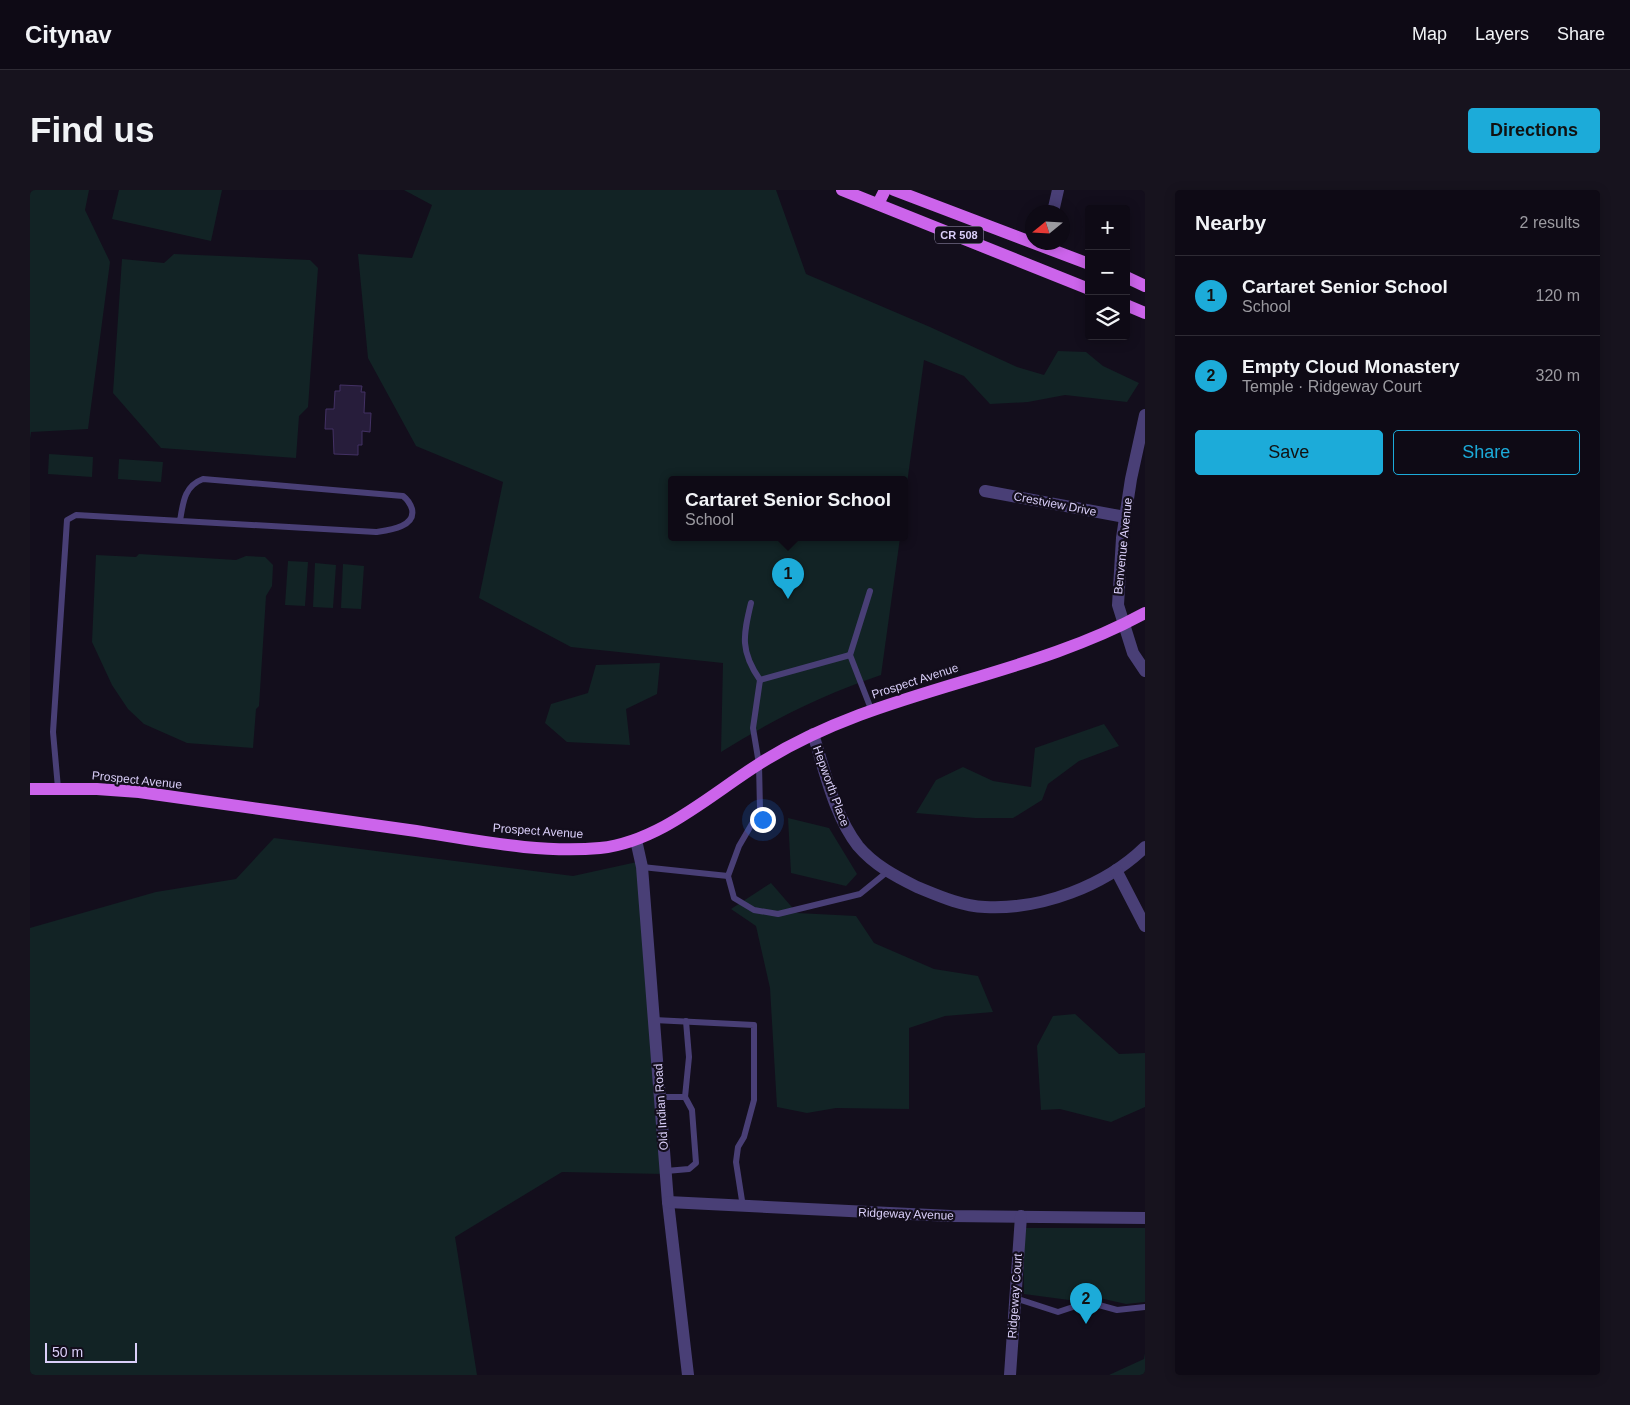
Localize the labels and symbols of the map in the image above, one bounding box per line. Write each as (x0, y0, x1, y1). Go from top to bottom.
north arrow (1025, 205, 1070, 250)
road number: CR 508 (935, 226, 983, 244)
street label: Crestview Drive (1012, 489, 1098, 519)
street label: Benvenue Avenue (1111, 497, 1135, 595)
pin: 1 (772, 558, 804, 599)
street label: Prospect Avenue (870, 660, 961, 702)
street label: Hepworth Place (810, 744, 852, 828)
street label: Prospect Avenue (91, 768, 183, 792)
your location (750, 807, 776, 833)
street label: Prospect Avenue (492, 821, 584, 841)
street label: Old Indian Road (651, 1063, 671, 1151)
street label: Ridgeway Avenue (858, 1205, 954, 1223)
street label: Ridgeway Court (1005, 1252, 1025, 1339)
pin: 2 (1070, 1283, 1102, 1324)
scale bar (45, 1340, 138, 1363)

